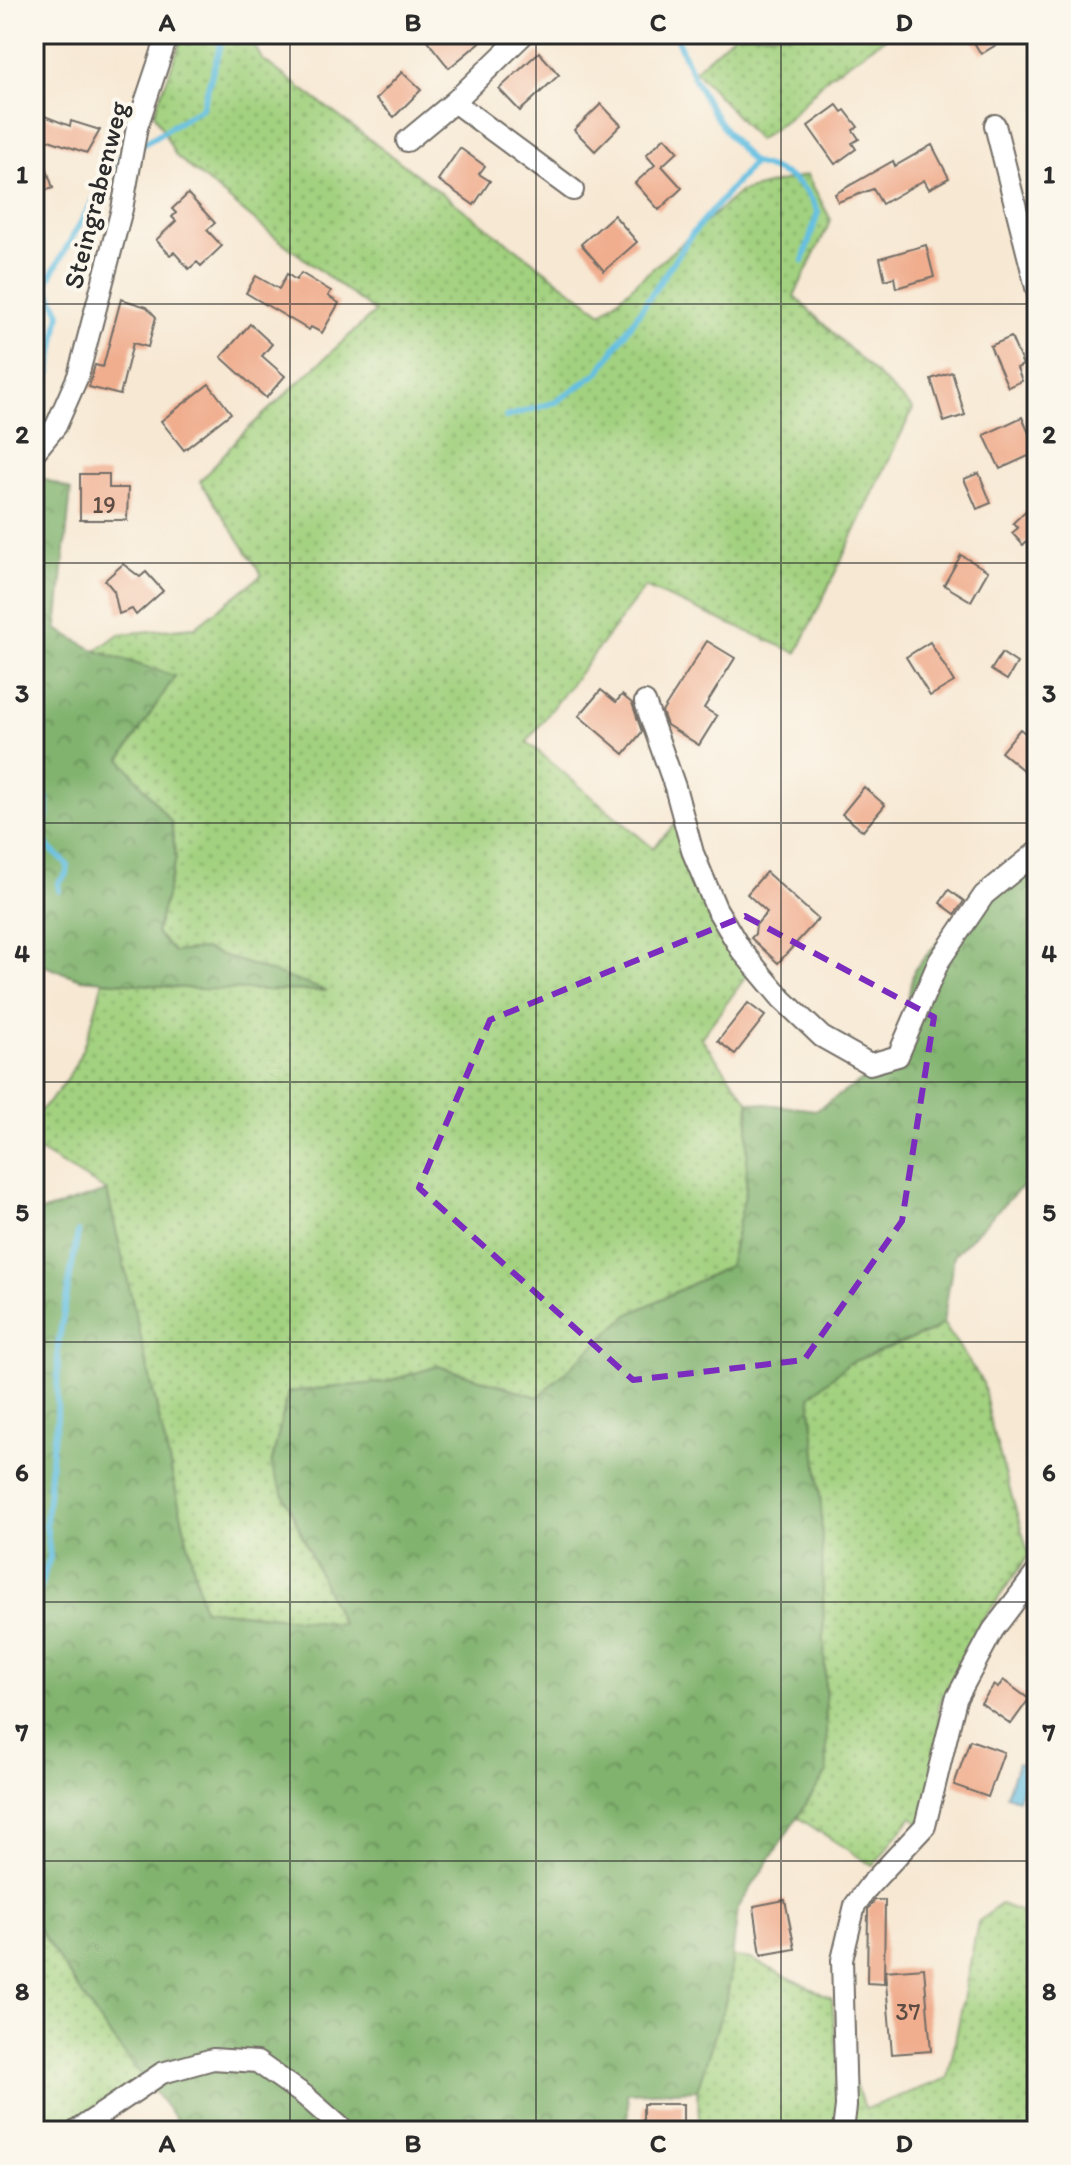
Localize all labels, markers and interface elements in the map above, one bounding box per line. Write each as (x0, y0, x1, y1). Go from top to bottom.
text: A (158, 6, 176, 38)
text: B (405, 6, 422, 38)
text: C (650, 6, 667, 38)
text: D (895, 6, 913, 38)
street label: Steingrabenweg (55, 97, 135, 292)
text: 1 (16, 158, 28, 190)
text: 1 (1043, 158, 1055, 190)
text: 2 (15, 418, 29, 450)
text: 2 (1042, 418, 1056, 450)
house number: 19 (92, 490, 116, 519)
text: 3 (15, 677, 29, 709)
text: 3 (1042, 677, 1056, 709)
text: 4 (14, 937, 30, 969)
text: 4 (1041, 937, 1057, 969)
text: 5 (15, 1196, 29, 1228)
text: 5 (1042, 1196, 1056, 1228)
text: 6 (15, 1456, 29, 1488)
text: 6 (1042, 1456, 1056, 1488)
text: 7 (15, 1716, 29, 1748)
text: 7 (1042, 1716, 1056, 1748)
text: 8 (15, 1975, 29, 2007)
text: 8 (1042, 1975, 1056, 2007)
house number: 37 (896, 1997, 921, 2026)
text: A (158, 2127, 176, 2159)
text: B (405, 2127, 422, 2159)
text: C (650, 2127, 667, 2159)
text: D (895, 2127, 913, 2159)

